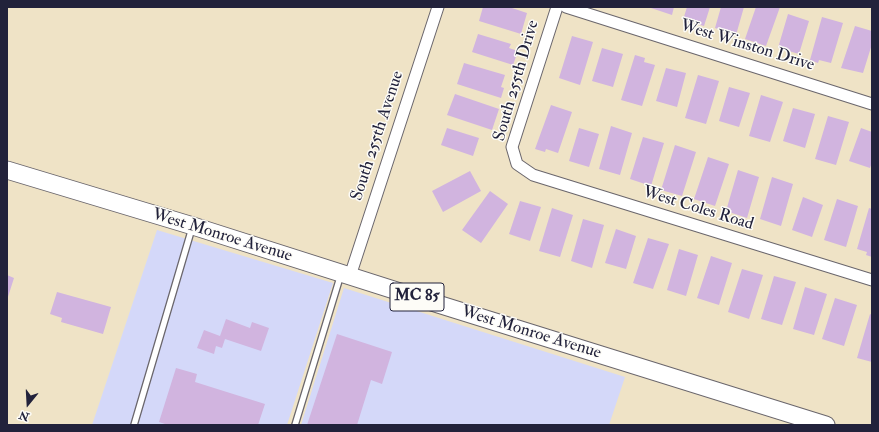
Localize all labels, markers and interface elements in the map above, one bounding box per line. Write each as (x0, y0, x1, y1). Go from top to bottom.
street label: West Winston Drive (678, 16, 816, 76)
street label: South 255th Drive (490, 18, 544, 144)
street label: South 255th Avenue (347, 69, 409, 203)
street label: West Coles Road (640, 182, 756, 236)
street label: West Monroe Avenue (150, 205, 294, 267)
road number: MC 85 (390, 283, 444, 311)
street label: West Monroe Avenue (459, 302, 603, 364)
north arrow (8, 384, 48, 424)
text: N (17, 408, 31, 424)

